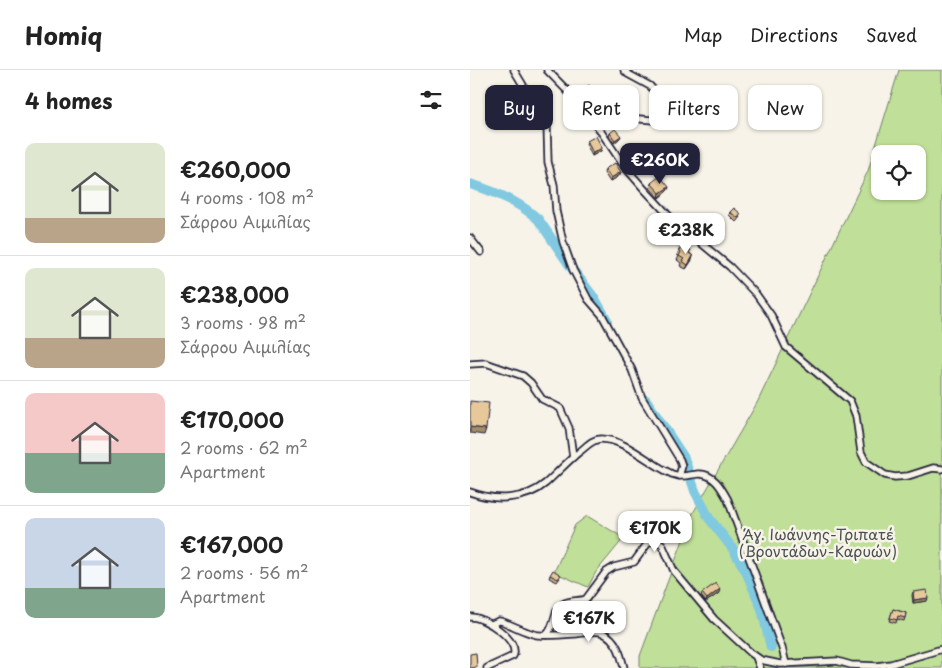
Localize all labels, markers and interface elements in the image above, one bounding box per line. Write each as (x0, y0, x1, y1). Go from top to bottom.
text: Homiq (25, 17, 102, 53)
text: Map (684, 21, 722, 48)
text: Directions (750, 21, 838, 48)
text: Saved (866, 21, 917, 48)
text: 4 homes (25, 84, 112, 116)
chip: Buy (485, 85, 553, 130)
chip: Rent (563, 85, 639, 130)
chip: Filters (649, 85, 738, 130)
chip: New (748, 85, 822, 130)
icon: filters (417, 86, 445, 114)
pin: €260K (625, 142, 695, 185)
map controls (871, 145, 926, 200)
button: locate (871, 145, 926, 200)
text: €260K (631, 147, 689, 171)
text: €260,000 (180, 153, 291, 185)
icon: home (65, 163, 125, 223)
text: 4 rooms · 108 m² (180, 185, 314, 209)
text: Σάρρου Αιμιλίας (180, 209, 311, 233)
pin: €238K (651, 212, 721, 255)
text: €238K (658, 217, 714, 241)
text: €238,000 (180, 278, 289, 310)
icon: home (65, 288, 125, 348)
text: 3 rooms · 98 m² (180, 310, 306, 334)
text: Σάρρου Αιμιλίας (180, 334, 311, 358)
text: €170,000 (180, 403, 284, 435)
icon: home (65, 413, 125, 473)
text: 2 rooms · 62 m² (180, 435, 308, 459)
text: Apartment (180, 459, 265, 483)
pin: €170K (620, 510, 690, 553)
text: €170K (629, 515, 681, 539)
park label: Άγ. Ιωάννης-Τριπατέ (Βροντάδων-Καρυών) (739, 522, 897, 562)
text: €167,000 (180, 528, 283, 560)
icon: home (65, 538, 125, 598)
text: 2 rooms · 56 m² (180, 560, 309, 584)
text: Apartment (180, 584, 265, 608)
pin: €167K (554, 600, 624, 643)
text: €167K (563, 605, 615, 629)

